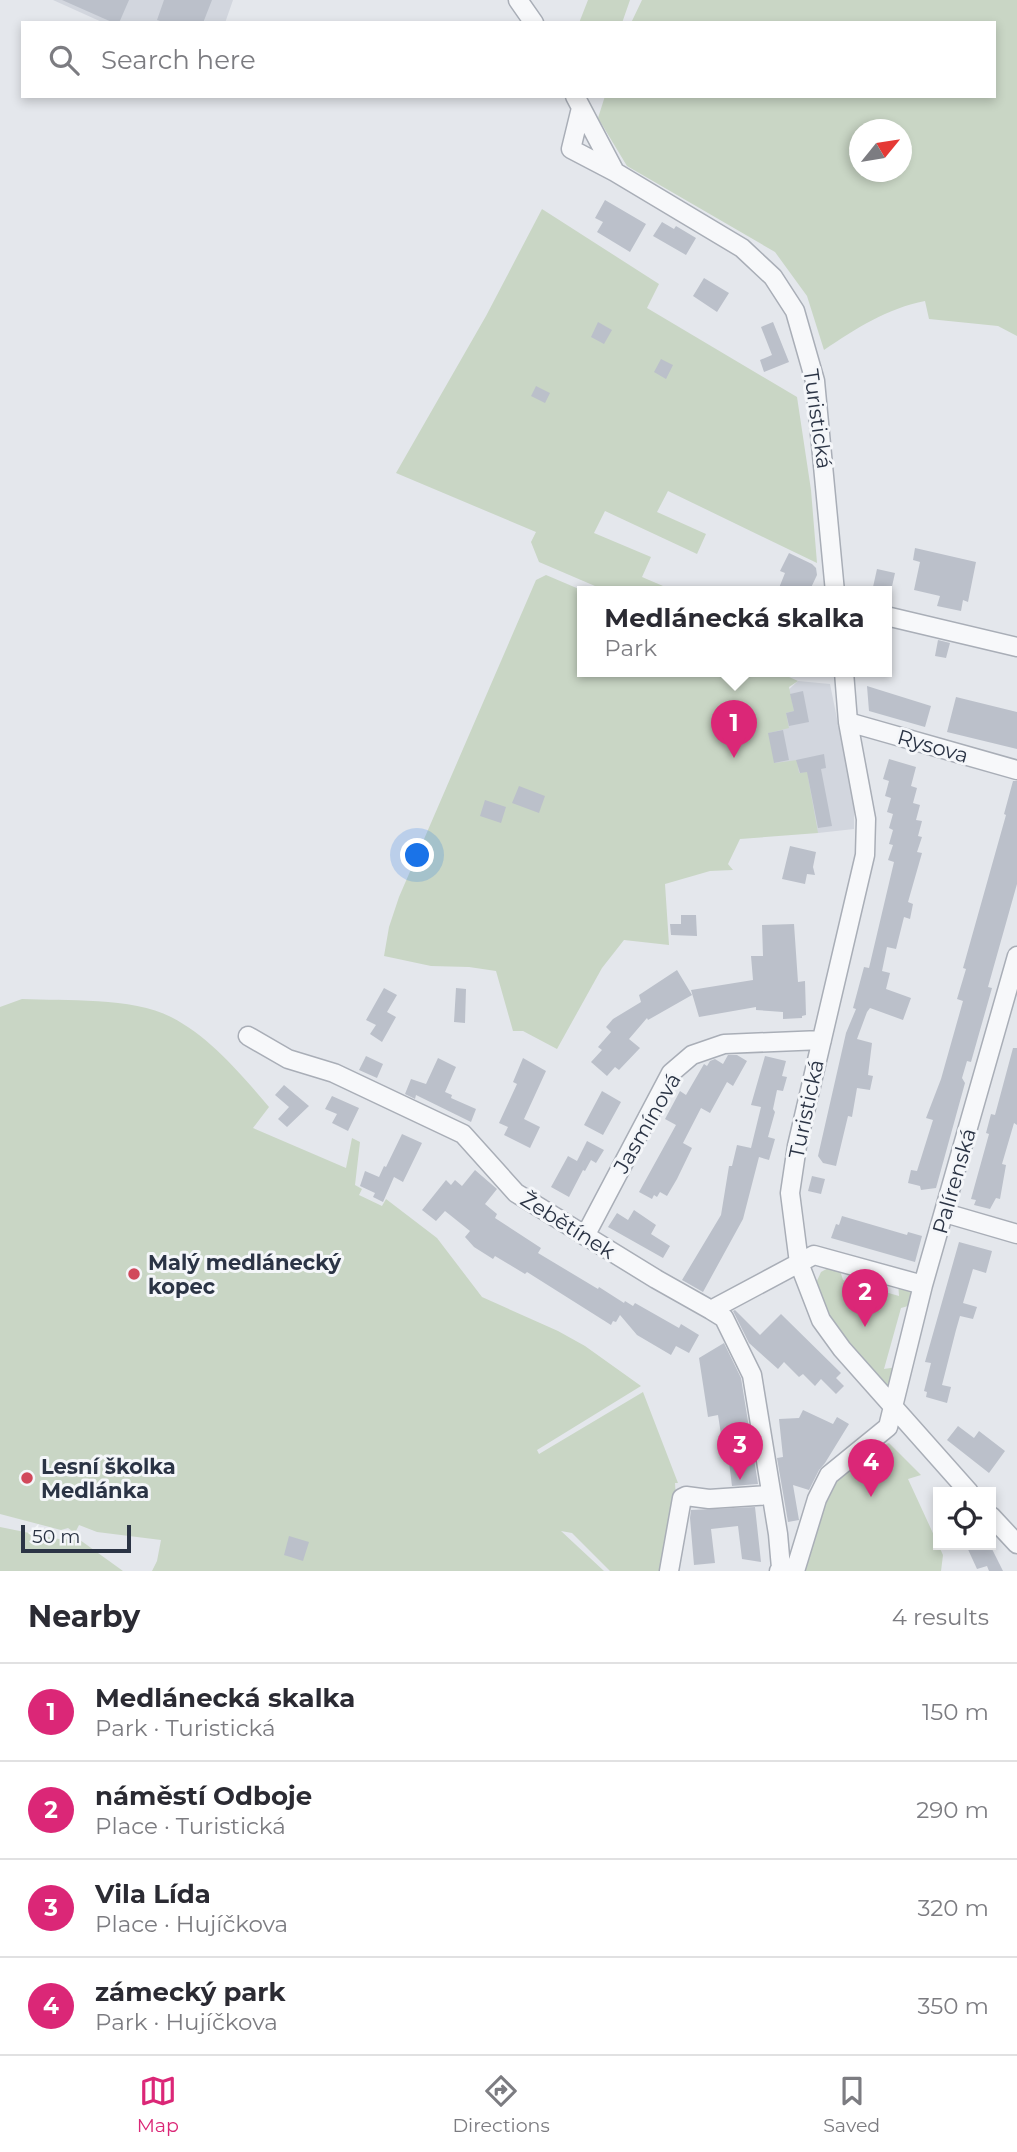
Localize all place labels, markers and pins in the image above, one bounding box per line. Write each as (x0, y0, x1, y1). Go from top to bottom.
pin: 1 (711, 700, 757, 758)
place label: Malý medlánecký kopec (148, 1250, 341, 1299)
marker: Malý medlánecký kopec (126, 1266, 142, 1282)
pin: 2 (842, 1269, 888, 1327)
pin: 3 (717, 1422, 763, 1480)
pin: 4 (848, 1439, 894, 1497)
place label: Lesní školka Medlánka (41, 1454, 176, 1503)
marker: Lesní školka Medlánka (19, 1470, 35, 1486)

